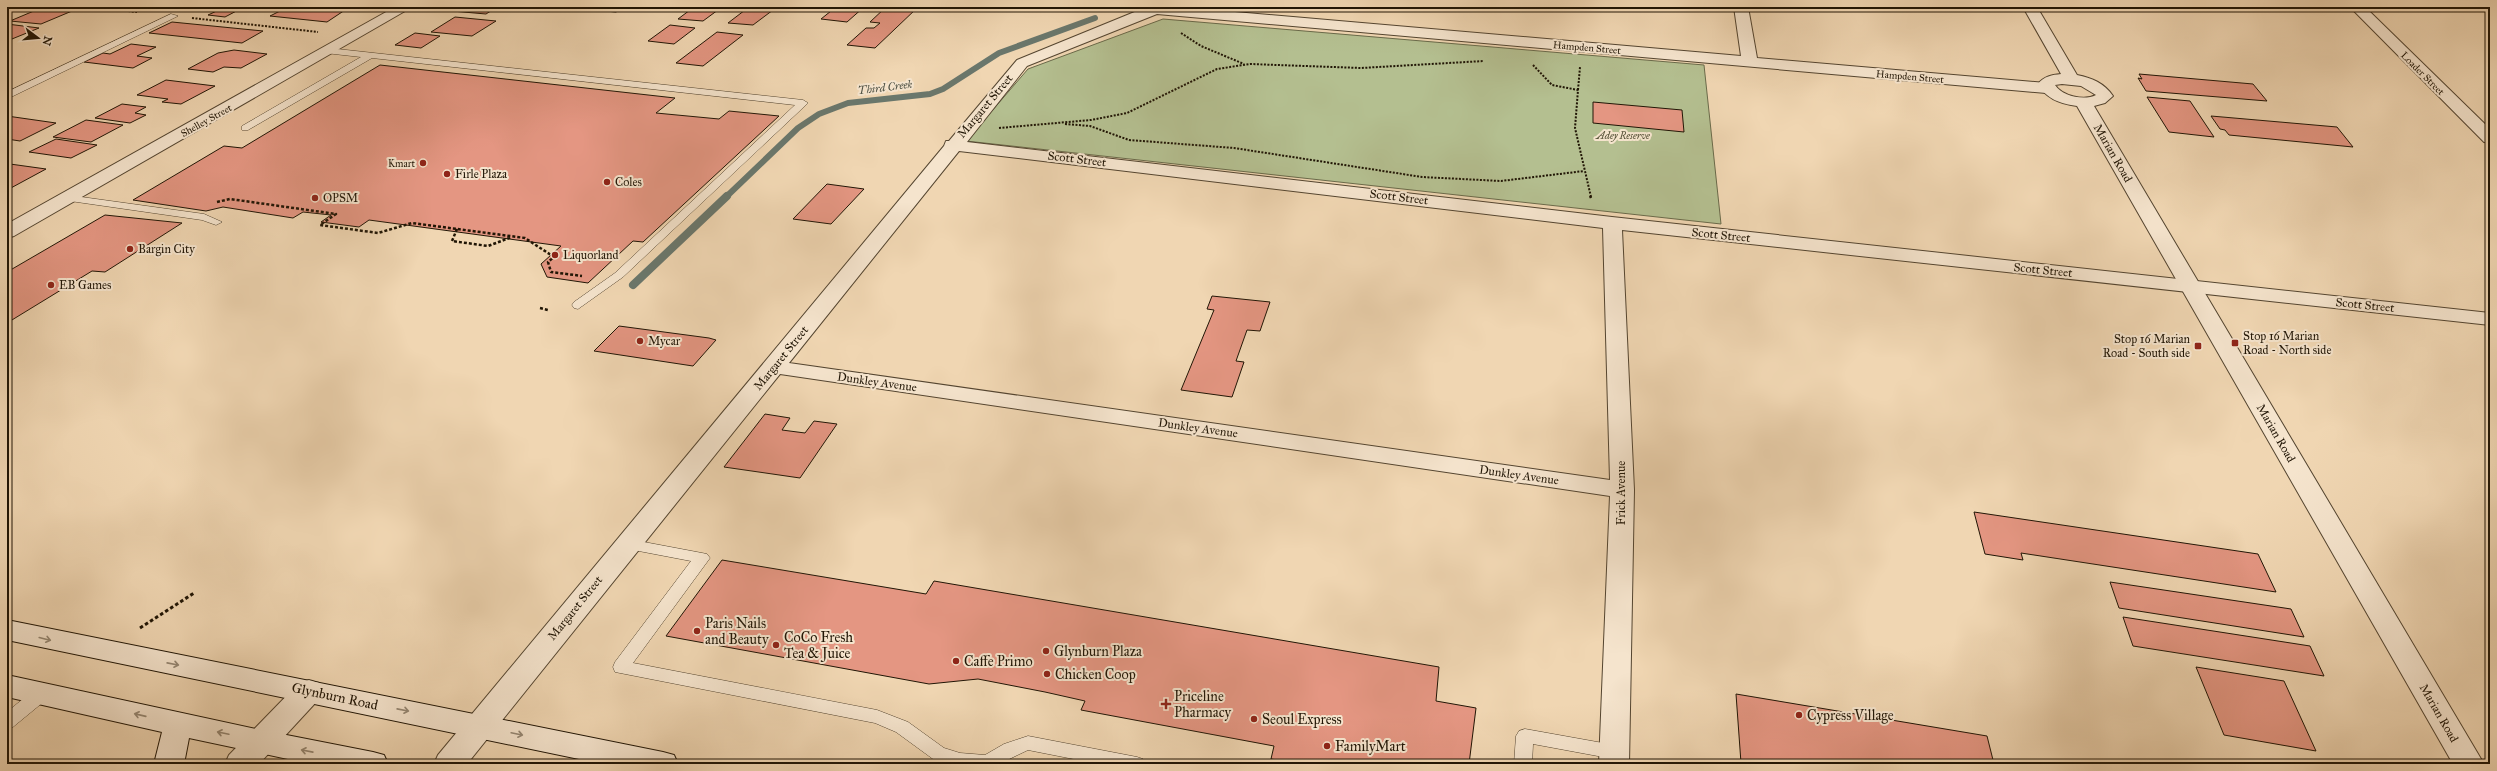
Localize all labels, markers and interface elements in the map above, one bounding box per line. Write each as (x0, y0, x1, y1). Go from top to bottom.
north arrow (18, 18, 58, 58)
text: N (39, 34, 55, 48)
street label: Hampden Street (1553, 39, 1622, 57)
street label: Loader Street (2398, 49, 2447, 98)
street label: Hampden Street (1876, 68, 1945, 86)
street label: Margaret Street (954, 71, 1017, 141)
water label: Third Creek (857, 78, 913, 97)
street label: Shelley Street (179, 102, 235, 140)
street label: Marian Road (2091, 121, 2135, 185)
park label: Adey Reserve (1595, 130, 1650, 142)
street label: Scott Street (1047, 148, 1108, 170)
place label: Kmart (388, 158, 415, 170)
marker: Kmart (418, 158, 428, 168)
place label: Firle Plaza (455, 167, 508, 181)
marker: Firle Plaza (442, 169, 452, 179)
place label: Coles (615, 175, 642, 189)
marker: Coles (602, 177, 612, 187)
street label: Scott Street (1369, 186, 1430, 208)
place label: OPSM (323, 191, 358, 205)
marker: OPSM (310, 193, 320, 203)
street label: Scott Street (1691, 225, 1752, 245)
place label: Bargin City (138, 242, 195, 257)
marker: Bargin City (125, 244, 135, 254)
place label: Liquorland (563, 248, 619, 263)
marker: Liquorland (550, 250, 560, 260)
street label: Scott Street (2013, 260, 2074, 280)
place label: EB Games (59, 278, 111, 292)
marker: EB Games (46, 280, 56, 290)
street label: Scott Street (2335, 295, 2396, 315)
street label: Margaret Street (751, 322, 812, 394)
place label: Stop 16 Marian Road - North side (2243, 329, 2331, 357)
place label: Stop 16 Marian Road - South side (2103, 332, 2191, 360)
place label: Mycar (648, 334, 681, 348)
marker: Mycar (635, 336, 645, 346)
marker: Stop 16 Marian Road - North side (2230, 338, 2240, 348)
marker: Stop 16 Marian Road - South side (2193, 341, 2203, 351)
street label: Dunkley Avenue (836, 369, 918, 395)
street label: Marian Road (2254, 401, 2298, 465)
street label: Dunkley Avenue (1157, 415, 1239, 441)
street label: Frick Avenue (1614, 461, 1628, 525)
street label: Dunkley Avenue (1478, 462, 1560, 488)
street label: Margaret Street (545, 572, 606, 644)
place label: Paris Nails and Beauty (705, 615, 769, 648)
marker: Paris Nails and Beauty (692, 626, 702, 636)
place label: CoCo Fresh Tea & Juice (784, 629, 853, 663)
one-way arrow (38, 636, 51, 643)
marker: CoCo Fresh Tea & Juice (771, 640, 781, 650)
place label: Glynburn Plaza (1054, 643, 1142, 660)
marker: Glynburn Plaza (1041, 646, 1051, 656)
place label: Caffe Primo (964, 653, 1033, 670)
marker: Caffe Primo (951, 656, 961, 666)
one-way arrow (166, 661, 179, 669)
place label: Chicken Coop (1055, 666, 1136, 683)
marker: Chicken Coop (1042, 669, 1052, 679)
street label: Glynburn Road (290, 679, 380, 714)
street label: Marian Road (2417, 681, 2461, 745)
place label: Priceline Pharmacy (1174, 688, 1232, 721)
marker: Priceline Pharmacy (1161, 699, 1171, 709)
one-way arrow (396, 706, 409, 714)
place label: Cypress Village (1807, 707, 1894, 724)
one-way arrow (133, 710, 146, 718)
marker: Cypress Village (1794, 710, 1804, 720)
place label: Seoul Express (1262, 711, 1342, 728)
marker: Seoul Express (1249, 714, 1259, 724)
one-way arrow (217, 729, 230, 737)
one-way arrow (510, 730, 523, 738)
place label: FamilyMart (1335, 738, 1406, 755)
marker: FamilyMart (1322, 741, 1332, 751)
one-way arrow (301, 746, 314, 754)

